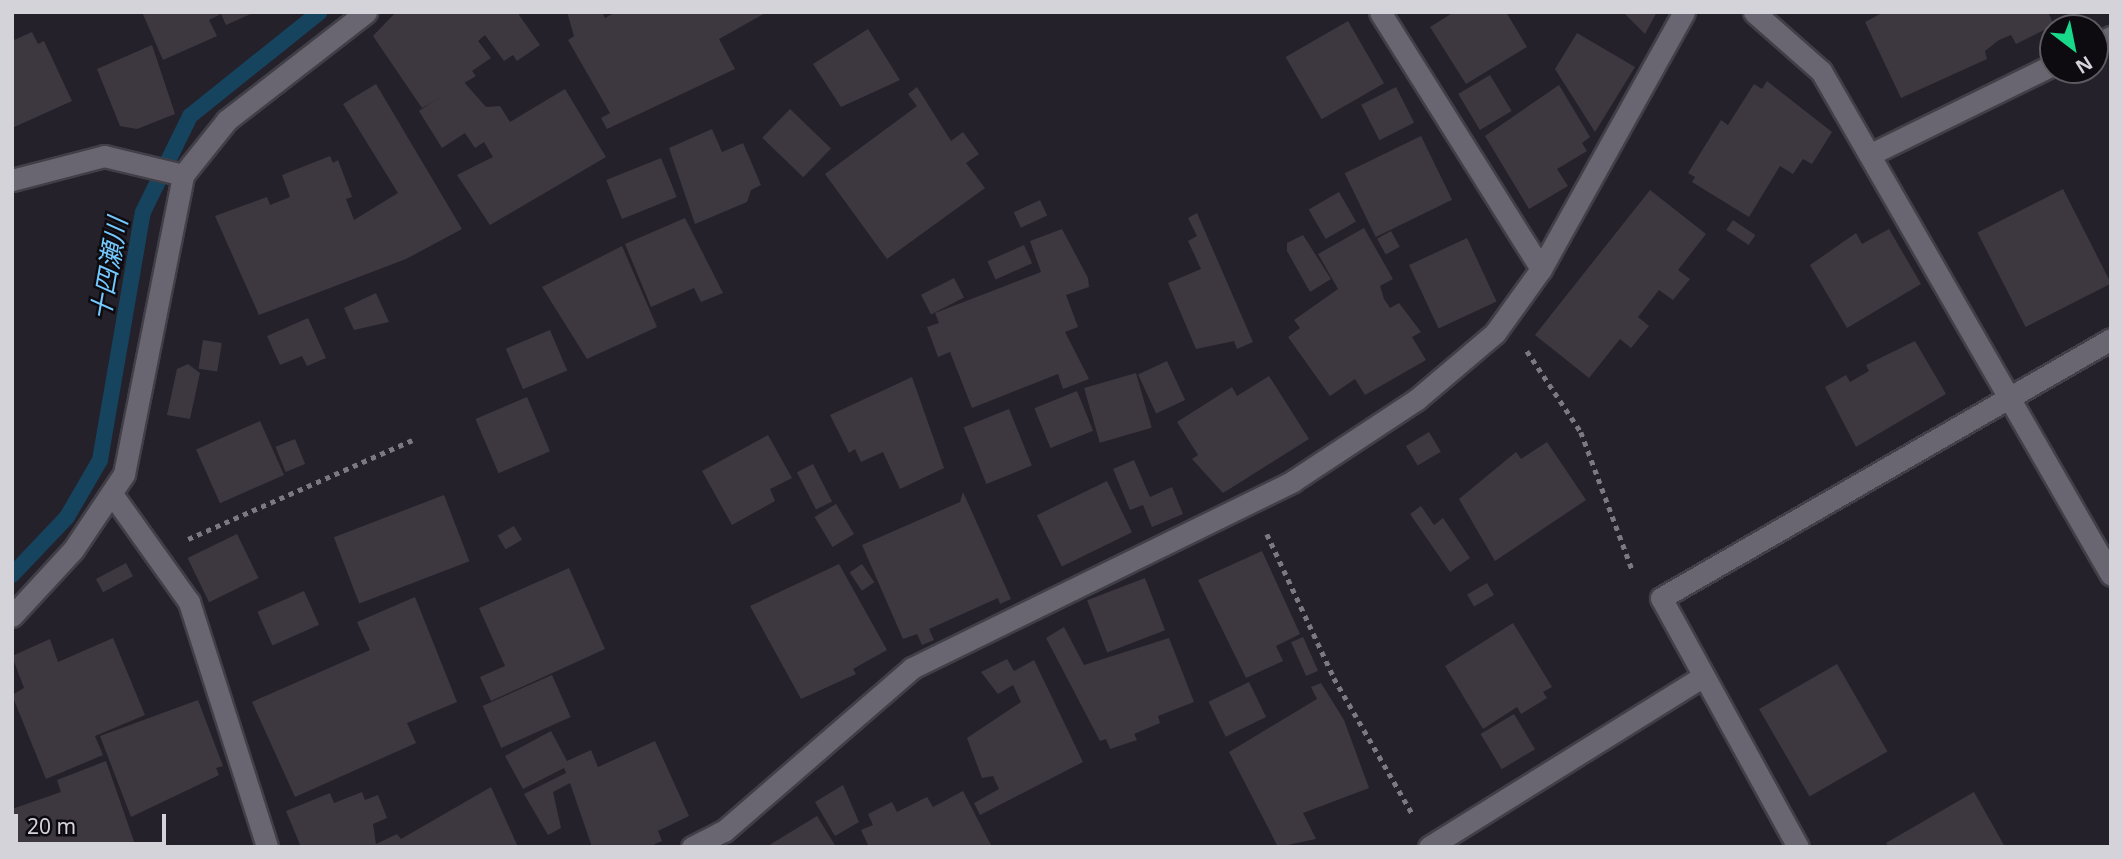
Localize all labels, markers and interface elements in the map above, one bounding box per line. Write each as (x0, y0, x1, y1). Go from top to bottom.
north arrow (2039, 14, 2109, 84)
text: N (2071, 50, 2098, 80)
water label: 十四瀬川 (85, 215, 133, 323)
scale bar (18, 800, 170, 844)
text: 20 m (27, 812, 76, 840)

